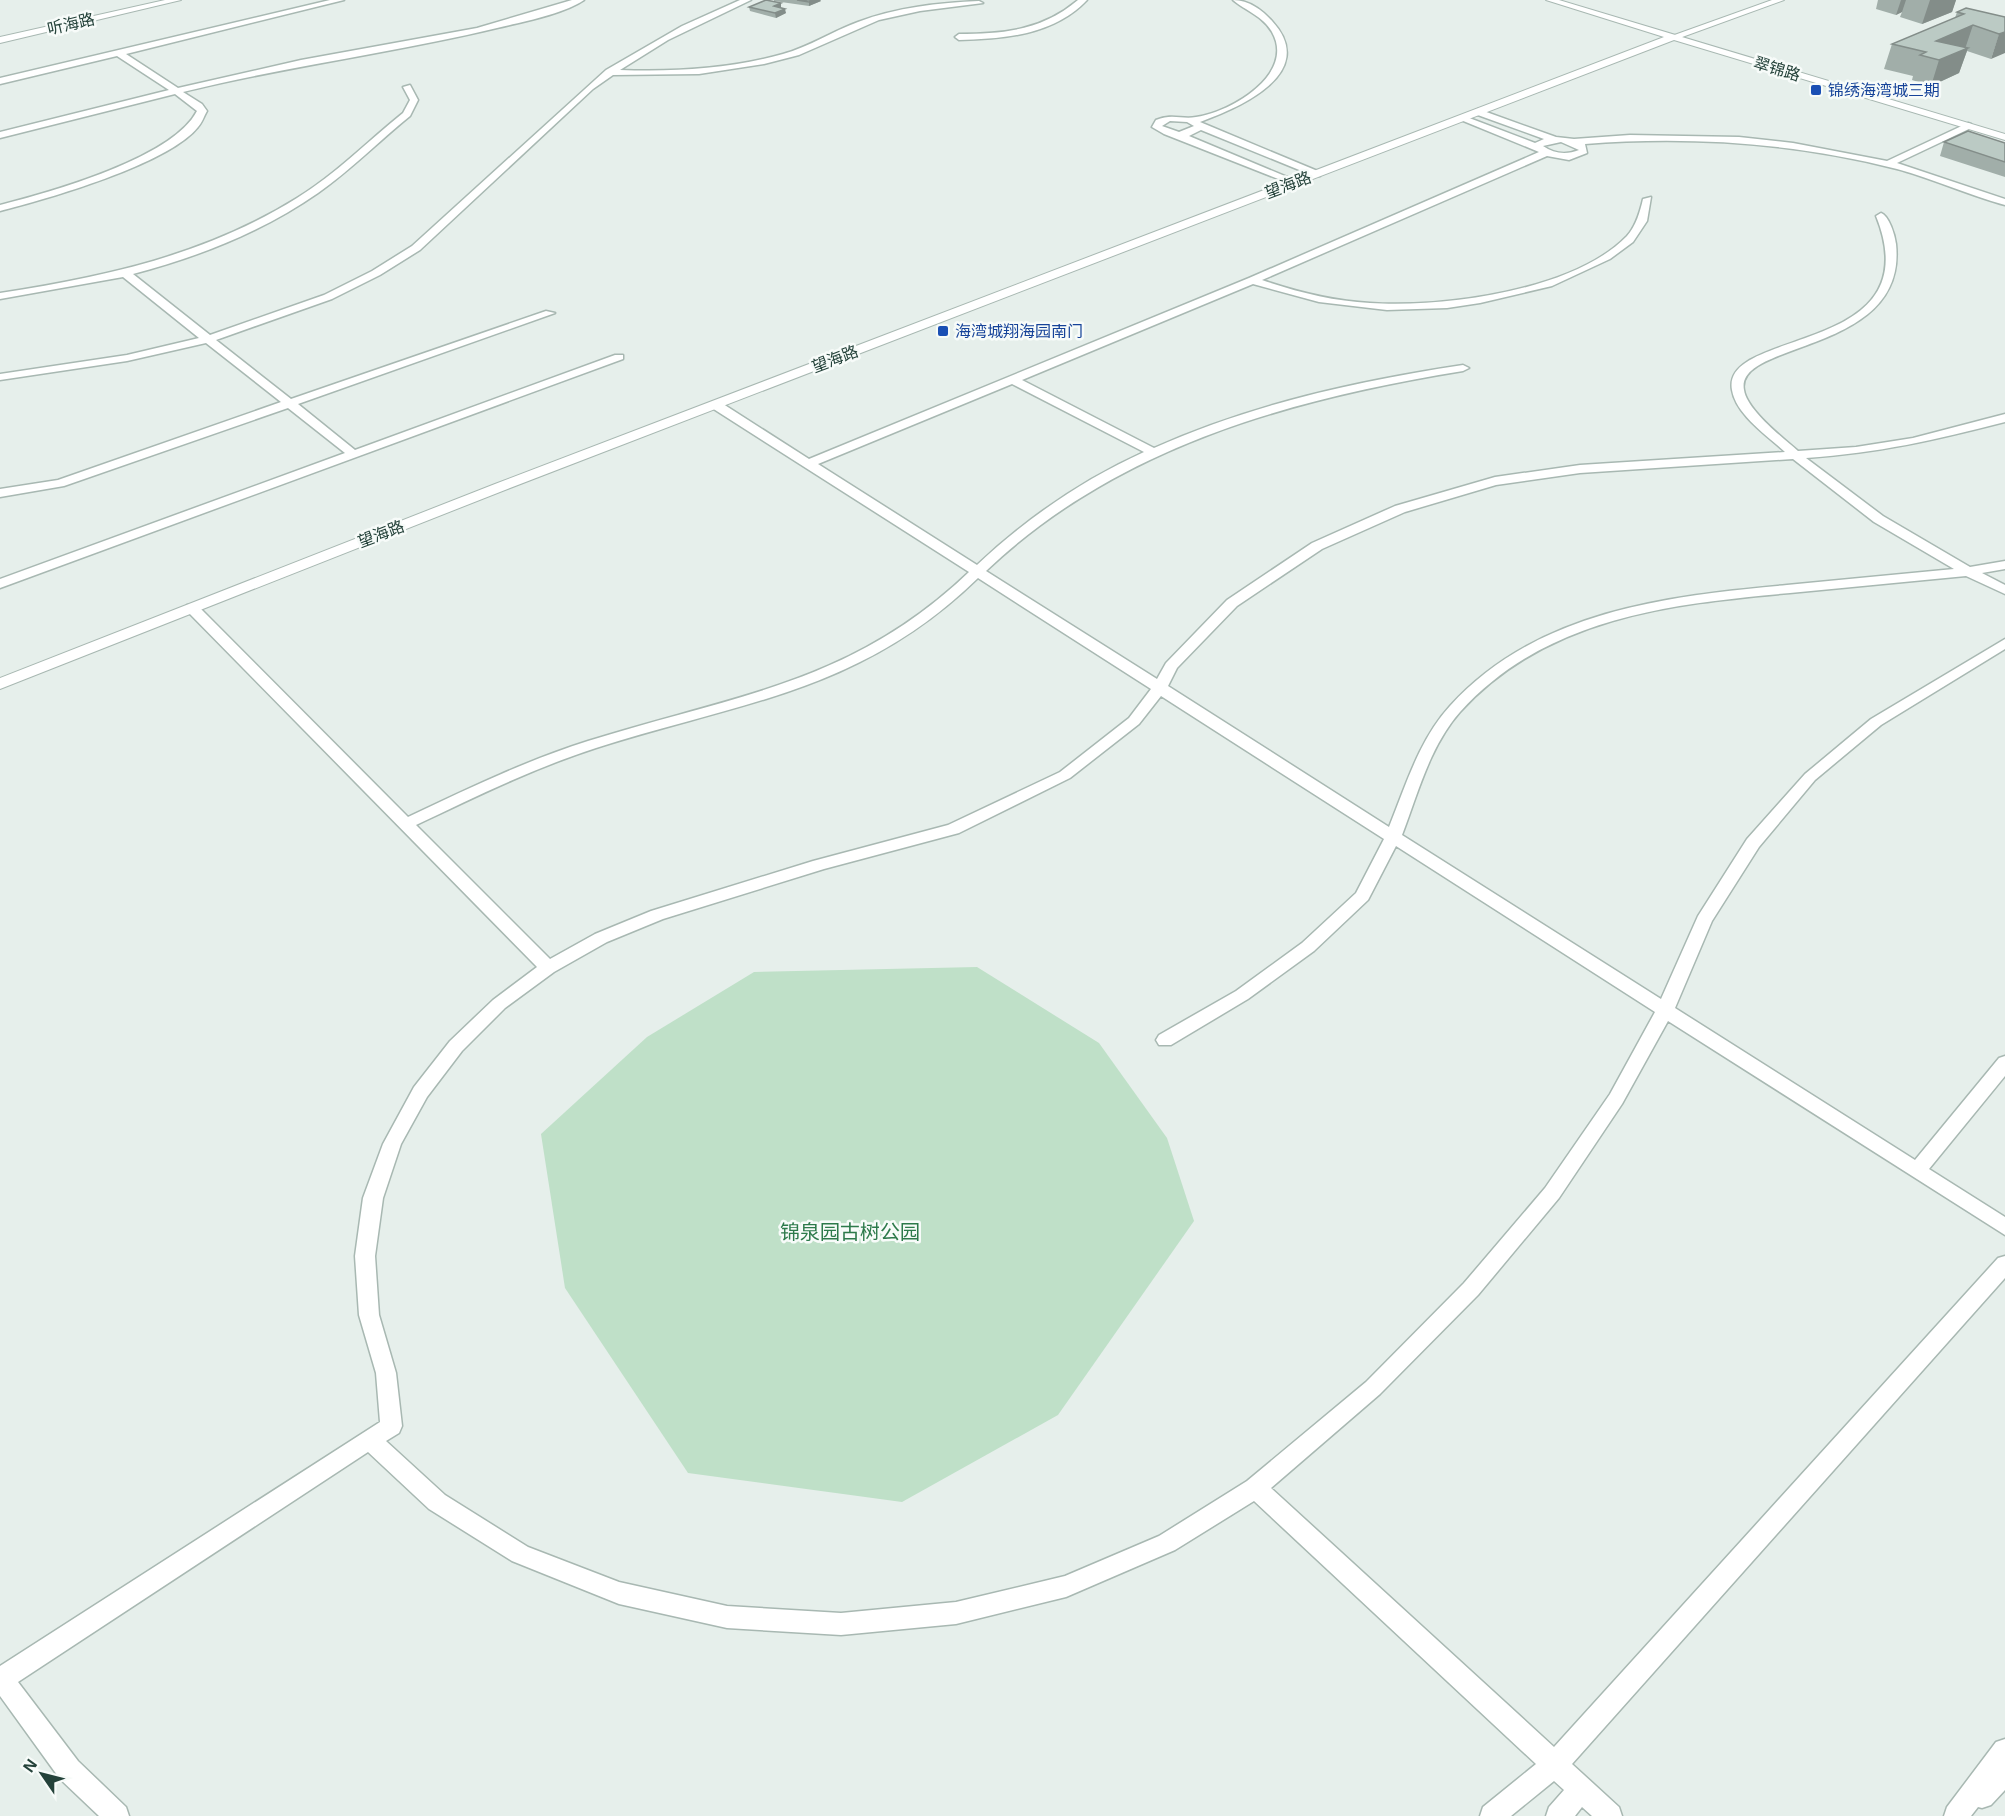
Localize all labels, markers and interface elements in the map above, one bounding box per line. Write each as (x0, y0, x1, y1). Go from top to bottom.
street label: 听海路 (46, 10, 96, 38)
street label: 翠锦路 (1752, 54, 1802, 84)
place label: 锦绣海湾城三期 (1828, 82, 1940, 99)
marker: 锦绣海湾城三期 (1809, 83, 1823, 97)
street label: 望海路 (1263, 168, 1313, 202)
place label: 海湾城翔海园南门 (955, 323, 1083, 340)
marker: 海湾城翔海园南门 (936, 324, 950, 338)
street label: 望海路 (810, 342, 860, 376)
street label: 望海路 (356, 517, 406, 551)
park label: 锦泉园古树公园 (780, 1221, 920, 1243)
north arrow (12, 1744, 72, 1804)
text: N (20, 1756, 40, 1775)

